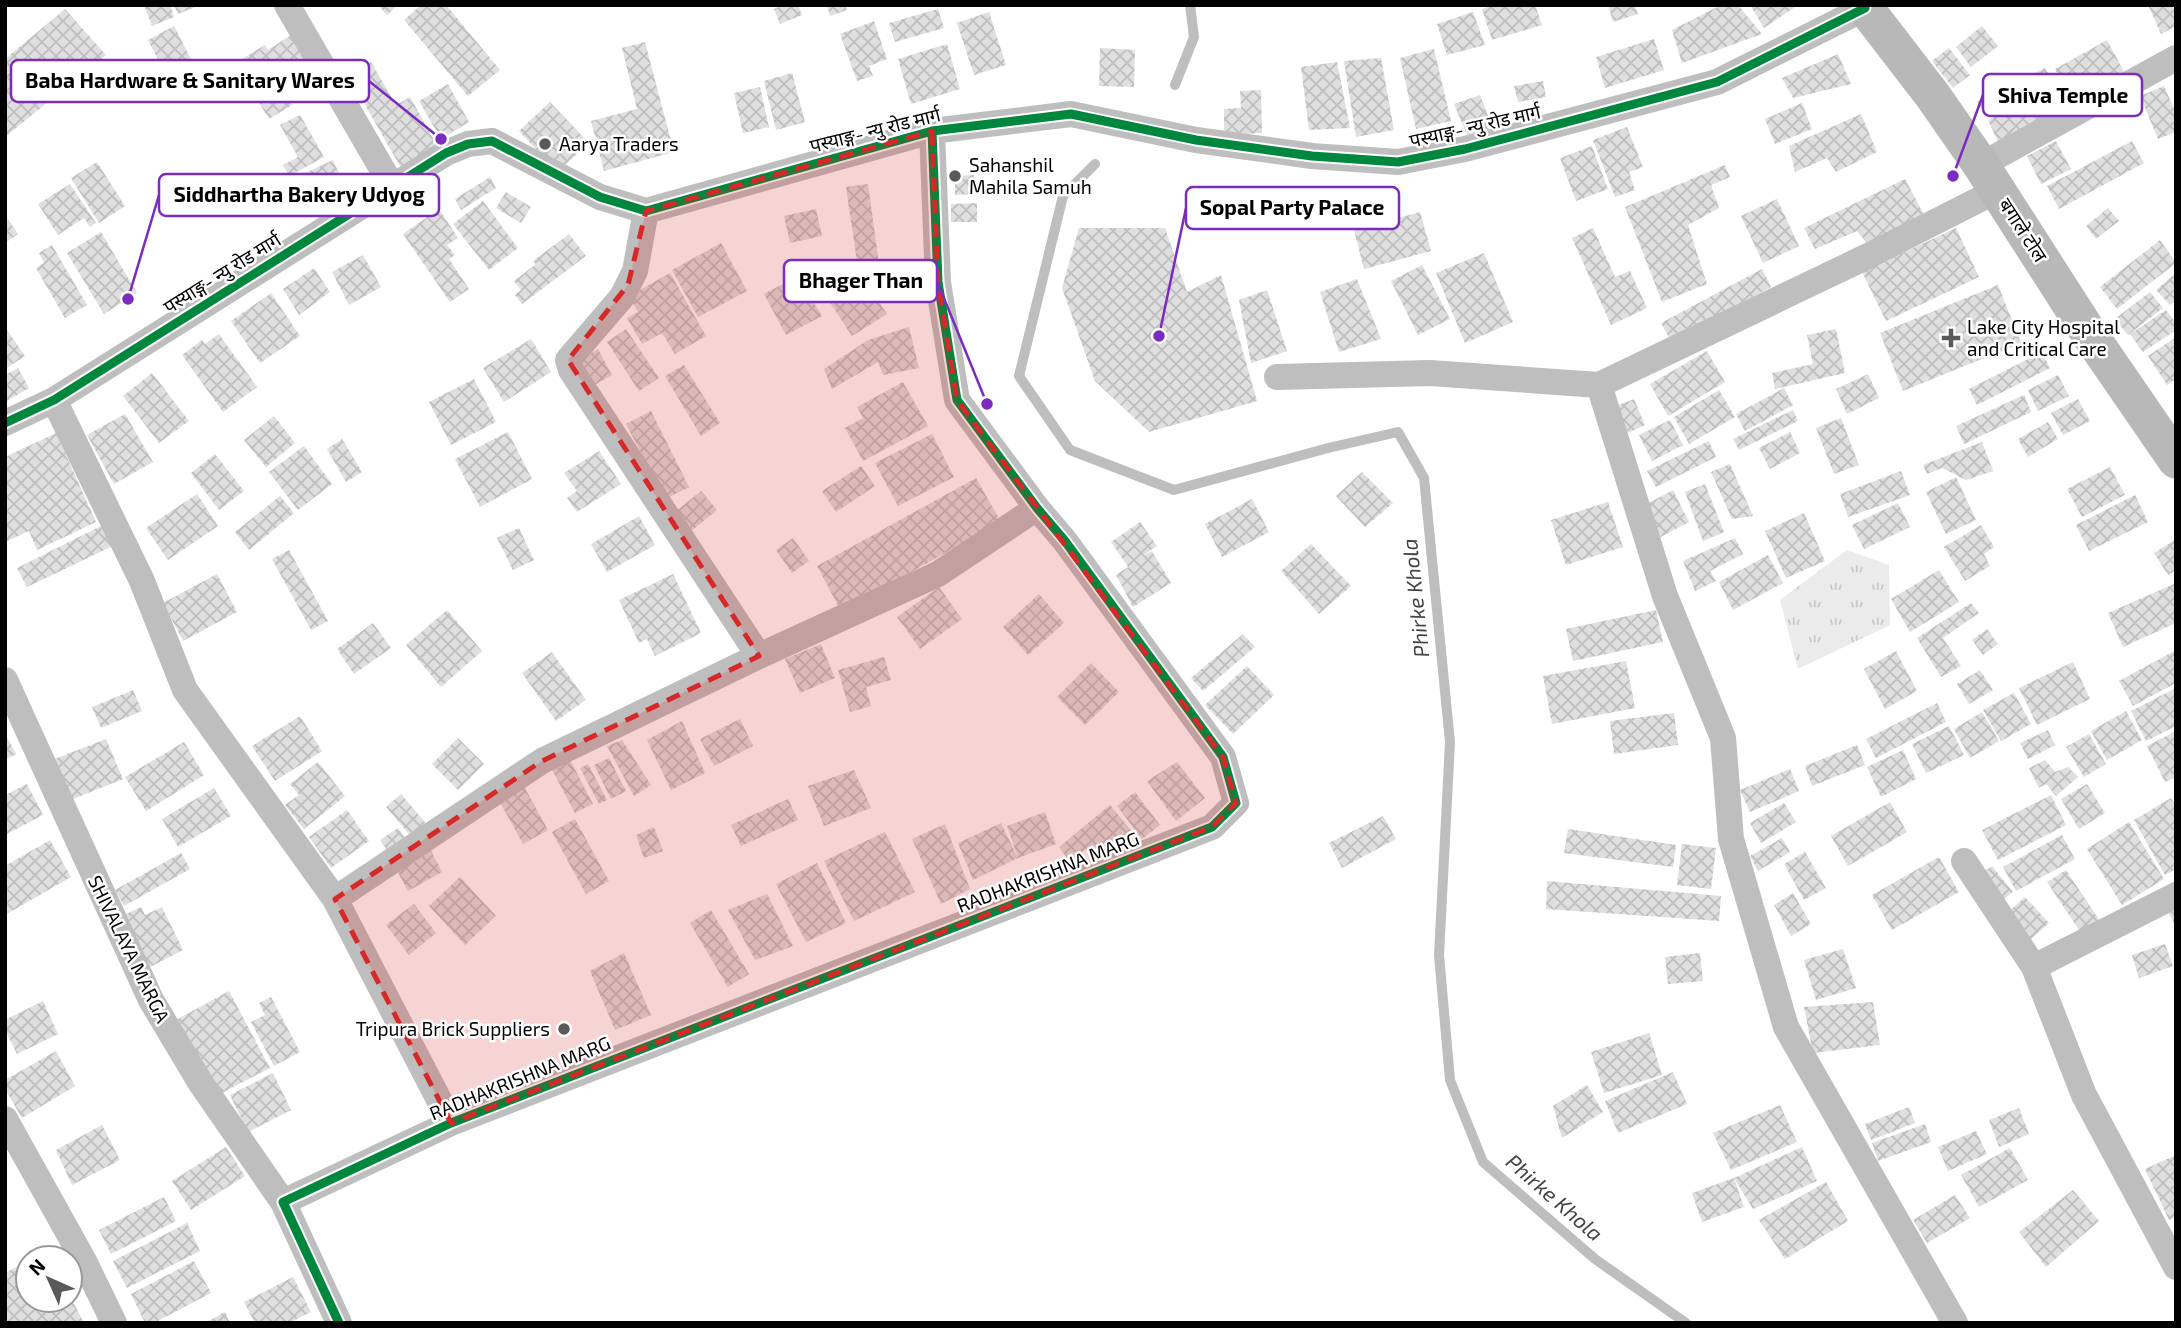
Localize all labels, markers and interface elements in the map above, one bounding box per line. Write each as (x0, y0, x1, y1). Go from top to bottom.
callout: Baba Hardware & Sanitary Wares (11, 60, 369, 102)
text: Baba Hardware & Sanitary Wares (25, 67, 355, 93)
callout: Shiva Temple (1983, 74, 2142, 116)
text: Shiva Temple (1998, 82, 2129, 107)
street label: पस्याङ्ग- न्यु रोड मार्ग (1407, 99, 1544, 154)
street label: पस्याङ्ग- न्यु रोड मार्ग (807, 102, 944, 159)
place label: Aarya Traders (559, 132, 679, 155)
marker: Aarya Traders (537, 136, 553, 152)
place label: Sahanshil Mahila Samuh (969, 153, 1092, 198)
marker: Sahanshil Mahila Samuh (947, 168, 963, 184)
callout: Siddhartha Bakery Udyog (159, 174, 439, 216)
text: Siddhartha Bakery Udyog (173, 181, 425, 207)
callout: Sopal Party Palace (1186, 187, 1399, 229)
text: Sopal Party Palace (1200, 194, 1385, 220)
street label: बगाले टोल (1994, 194, 2053, 267)
street label: पस्याङ्ग- न्यु रोड मार्ग (159, 227, 286, 319)
callout: Bhager Than (784, 260, 937, 302)
text: Bhager Than (799, 267, 923, 292)
place label: Lake City Hospital and Critical Care (1967, 315, 2120, 360)
marker: Lake City Hospital and Critical Care (1941, 328, 1961, 348)
water label: Phirke Khola (1396, 537, 1433, 659)
street label: RADHAKRISHNA MARG (954, 826, 1142, 917)
street label: SHIVALAYA MARGA (84, 871, 175, 1026)
place label: Tripura Brick Suppliers (356, 1017, 550, 1040)
marker: Tripura Brick Suppliers (556, 1021, 572, 1037)
street label: RADHAKRISHNA MARG (426, 1031, 614, 1124)
water label: Phirke Khola (1502, 1148, 1608, 1245)
north arrow (14, 1244, 84, 1314)
text: N (24, 1254, 50, 1280)

